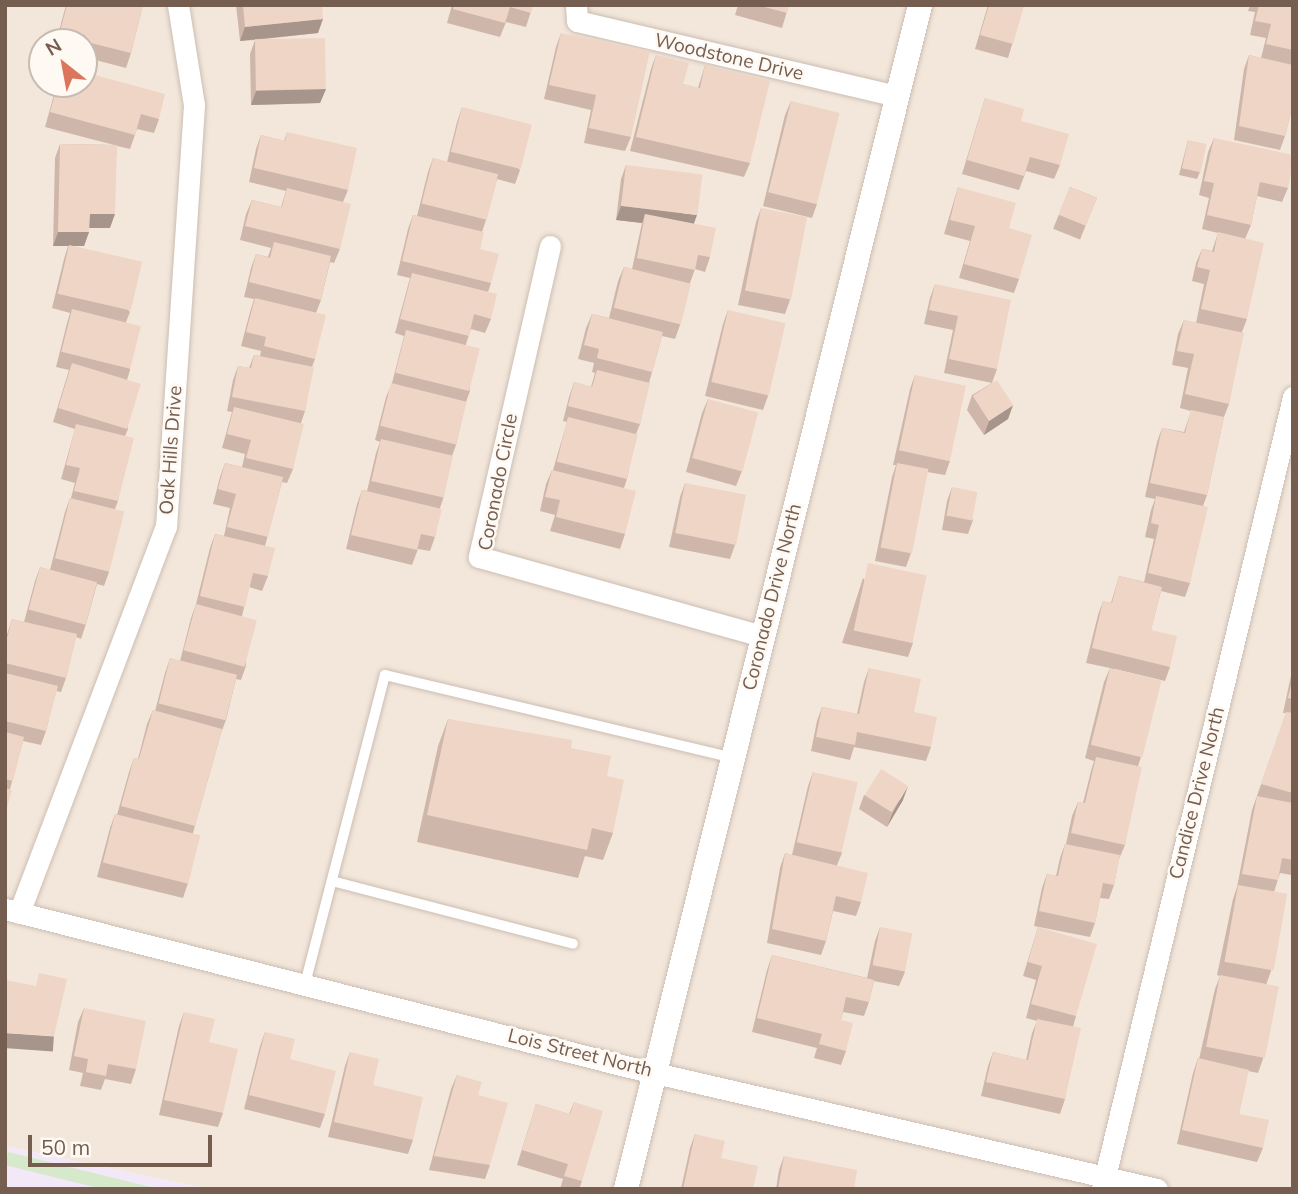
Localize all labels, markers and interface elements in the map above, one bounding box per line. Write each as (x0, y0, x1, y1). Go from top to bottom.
north arrow (28, 28, 98, 98)
street label: Woodstone Drive (652, 29, 806, 85)
text: N (41, 33, 66, 61)
street label: Oak Hills Drive (155, 385, 187, 515)
street label: Coronado Circle (474, 412, 522, 552)
street label: Coronado Drive North (738, 501, 806, 693)
street label: Candice Drive North (1165, 705, 1229, 881)
street label: Lois Street North (506, 1024, 654, 1082)
scale bar (32, 1120, 215, 1164)
text: 50 m (41, 1134, 90, 1160)

